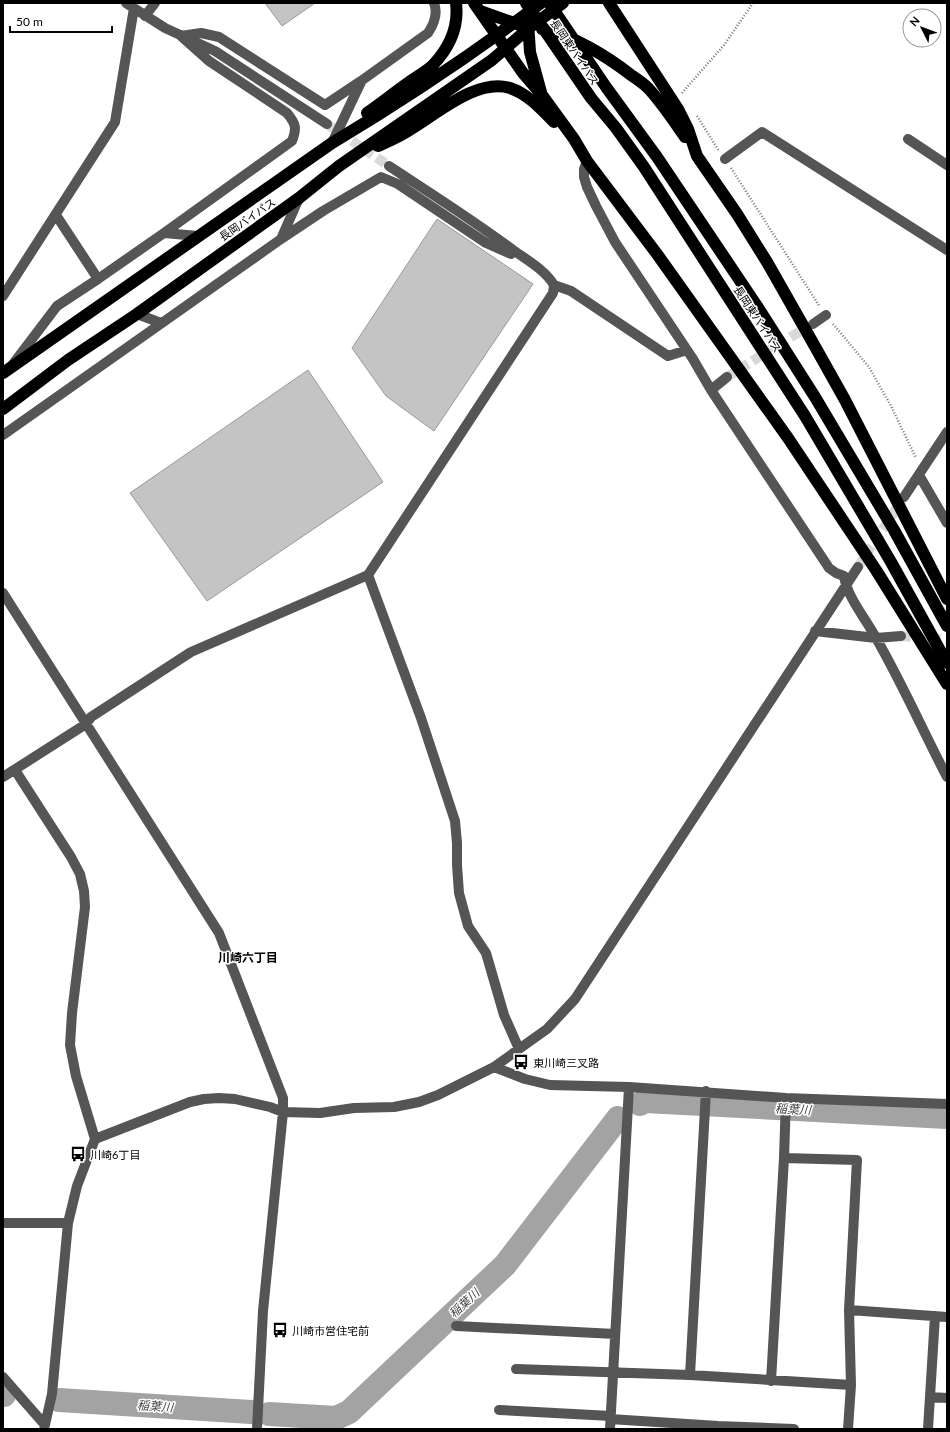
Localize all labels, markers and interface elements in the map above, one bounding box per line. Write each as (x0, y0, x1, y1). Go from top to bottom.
scale bar (10, 8, 112, 34)
north arrow (902, 8, 942, 48)
text: N (907, 13, 922, 28)
text: 50 m (16, 14, 43, 29)
street label: 長岡東バイパス (548, 17, 602, 87)
street label: 長岡バイパス (216, 195, 278, 243)
street label: 長岡東バイパス (732, 283, 784, 355)
district label: 川崎六丁目 (218, 950, 278, 965)
bus stop icon: 東川崎三叉路 (512, 1053, 530, 1071)
place label: 東川崎三叉路 (533, 1056, 599, 1069)
water label: 稲葉川 (775, 1101, 813, 1118)
bus stop icon: 川崎6丁目 (69, 1145, 87, 1163)
place label: 川崎6丁目 (90, 1148, 140, 1161)
water label: 稲葉川 (446, 1284, 484, 1321)
bus stop icon: 川崎市営住宅前 (271, 1321, 289, 1339)
place label: 川崎市営住宅前 (292, 1324, 369, 1337)
water label: 稲葉川 (137, 1397, 175, 1415)

